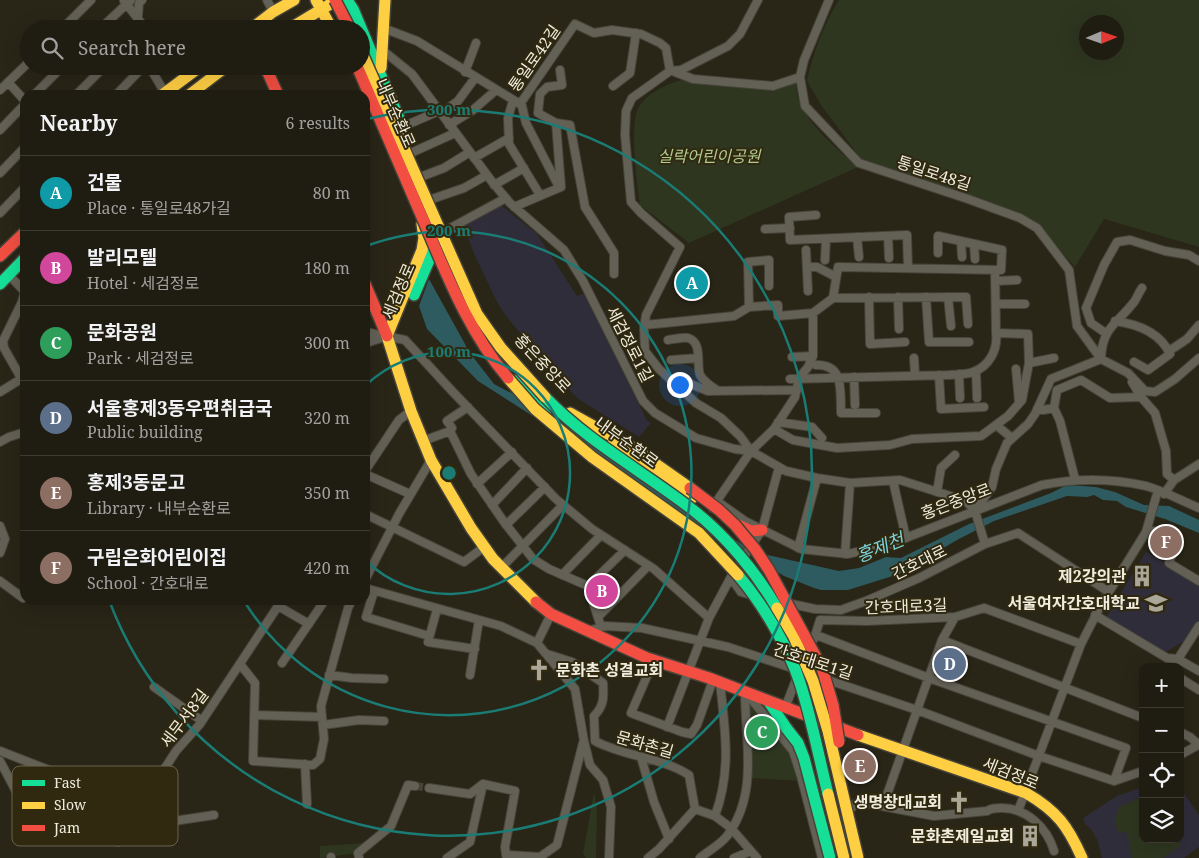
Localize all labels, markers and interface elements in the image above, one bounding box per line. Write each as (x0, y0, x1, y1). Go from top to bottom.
north arrow (1079, 15, 1124, 60)
search box (20, 20, 370, 75)
street label: 통일로42길 (503, 20, 565, 96)
icon: search (38, 34, 66, 62)
text: Search here (78, 35, 186, 61)
street label: 내부순환로 (371, 75, 421, 151)
text: 300 m (427, 99, 471, 119)
text: Nearby (40, 109, 118, 137)
text: 6 results (286, 112, 350, 134)
park label: 실락어린이공원 (657, 145, 762, 167)
street label: 통일로48길 (894, 151, 974, 195)
text: 건물 (87, 169, 122, 195)
text: A (50, 182, 62, 204)
text: 80 m (313, 182, 350, 204)
text: Place · 통일로48가길 (87, 197, 231, 219)
text: 200 m (427, 220, 471, 240)
text: 발리모텔 (87, 244, 157, 270)
text: B (51, 257, 61, 279)
text: 180 m (304, 257, 350, 279)
street label: 세검정로 (376, 259, 420, 322)
pin: A (676, 264, 708, 302)
text: Hotel · 세검정로 (87, 272, 199, 294)
street label: 세검정로1길 (601, 302, 659, 386)
text: 문화공원 (87, 319, 157, 345)
street label: 홍은중앙로 (510, 329, 576, 398)
text: C (51, 332, 61, 354)
text: 300 m (304, 332, 350, 354)
text: 100 m (427, 341, 471, 361)
text: Park · 세검정로 (87, 347, 194, 369)
your location (667, 372, 693, 398)
text: 서울홍제3동우편취급국 (87, 395, 273, 421)
text: D (50, 407, 62, 429)
text: 320 m (304, 407, 350, 429)
street label: 내부순환로 (591, 411, 663, 473)
text: Public building (87, 421, 203, 443)
centre of rings (440, 464, 458, 482)
text: 홍제3동문고 (87, 469, 185, 495)
street label: 홍은중앙로 (918, 477, 995, 524)
text: E (51, 482, 61, 504)
text: 350 m (304, 482, 350, 504)
text: Library · 내부순환로 (87, 497, 231, 519)
pin: F (1150, 523, 1182, 561)
water label: 홍제천 (852, 526, 909, 568)
street label: 간호대로 (888, 539, 951, 585)
text: 구립은화어린이집 (87, 544, 227, 570)
text: F (51, 557, 61, 579)
text: 420 m (304, 557, 350, 579)
building icon: 제2강의관 (1129, 563, 1155, 589)
place label: 제2강의관 (1058, 565, 1126, 587)
text: School · 간호대로 (87, 572, 208, 594)
pin: B (586, 572, 618, 610)
school or university icon: 서울여자간호대학교 (1143, 590, 1169, 616)
place label: 서울여자간호대학교 (1008, 592, 1140, 614)
street label: 간호대로3길 (864, 594, 948, 618)
street label: 간호대로1길 (770, 638, 856, 684)
pin: D (934, 645, 966, 683)
church icon: 문화촌 성결교회 (526, 657, 552, 683)
place label: 문화촌 성결교회 (556, 659, 663, 681)
map controls (1139, 663, 1184, 843)
button: + (1139, 663, 1184, 708)
street label: 세무서8길 (155, 684, 213, 752)
button: − (1139, 708, 1184, 753)
pin: C (746, 713, 778, 751)
street label: 문화촌길 (614, 725, 676, 763)
pin: E (844, 747, 876, 785)
street label: 세검정로 (980, 752, 1043, 794)
button: locate (1139, 753, 1184, 798)
legend (12, 766, 178, 846)
text: Fast (54, 773, 81, 792)
church icon: 생명창대교회 (946, 789, 972, 815)
place label: 생명창대교회 (854, 791, 942, 813)
text: Slow (54, 795, 87, 814)
button: layers (1139, 798, 1184, 843)
text: Jam (53, 818, 80, 837)
building icon: 문화촌제일교회 (1017, 823, 1043, 849)
place label: 문화촌제일교회 (911, 825, 1014, 847)

